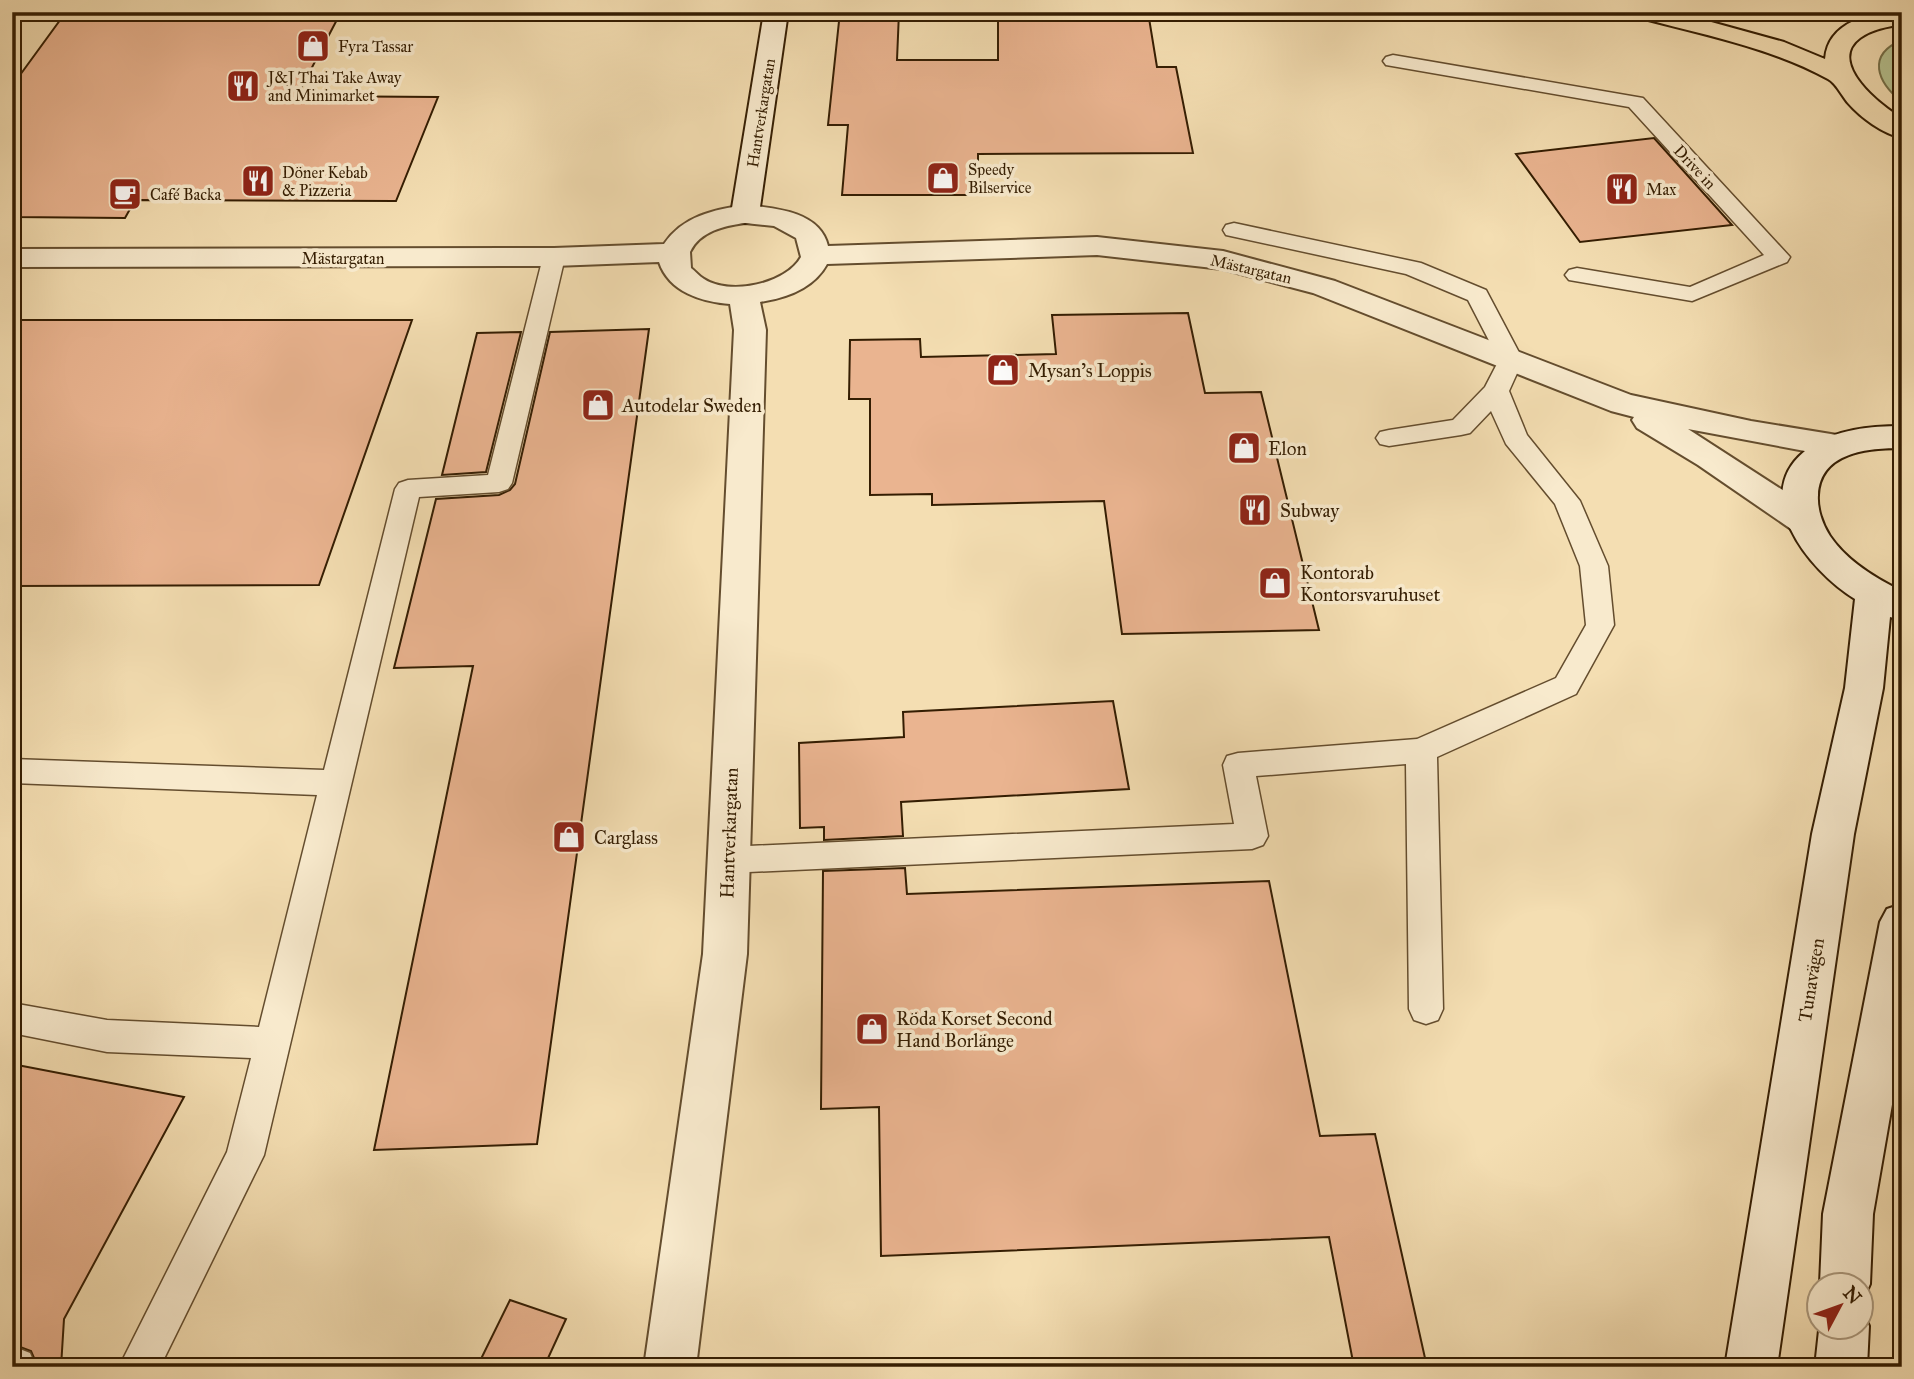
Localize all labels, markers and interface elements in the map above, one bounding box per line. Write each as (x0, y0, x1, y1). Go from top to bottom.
shop icon: Fyra Tassar (294, 27, 332, 65)
place label: Fyra Tassar (338, 37, 413, 56)
street label: Hantverkargatan (743, 57, 780, 169)
restaurant icon: J&J Thai Take Away and Minimarket (224, 67, 262, 105)
place label: J&J Thai Take Away and Minimarket (266, 68, 402, 105)
street label: Drive in (1670, 141, 1720, 193)
shop icon: Speedy Bilservice (924, 159, 962, 197)
place label: Speedy Bilservice (968, 160, 1032, 197)
restaurant icon: Döner Kebab & Pizzeria (239, 162, 277, 200)
place label: Döner Kebab & Pizzeria (282, 163, 368, 200)
restaurant icon: Max (1603, 170, 1641, 208)
cafe icon: Café Backa (106, 175, 144, 213)
place label: Max (1646, 180, 1676, 199)
place label: Café Backa (150, 185, 222, 204)
street label: Mästargatan (302, 249, 385, 269)
street label: Mästargatan (1208, 250, 1294, 289)
shop icon: Mysan's Loppis (984, 351, 1022, 389)
place label: Mysan's Loppis (1028, 359, 1152, 382)
shop icon: Autodelar Sweden (579, 386, 617, 424)
place label: Autodelar Sweden (621, 394, 762, 417)
shop icon: Elon (1225, 429, 1263, 467)
place label: Elon (1268, 437, 1307, 460)
restaurant icon: Subway (1236, 491, 1274, 529)
place label: Subway (1280, 499, 1340, 522)
place label: Kontorab Kontorsvaruhuset (1300, 561, 1440, 606)
shop icon: Kontorab Kontorsvaruhuset (1256, 564, 1294, 602)
street label: Hantverkargatan (715, 767, 744, 899)
shop icon: Carglass (550, 818, 588, 856)
place label: Carglass (594, 826, 658, 850)
street label: Tunavägen (1793, 936, 1830, 1024)
place label: Röda Korset Second Hand Borlänge (896, 1007, 1053, 1053)
shop icon: Röda Korset Second Hand Borlänge (853, 1010, 891, 1048)
north arrow (1806, 1270, 1876, 1340)
text: N (1838, 1282, 1866, 1309)

